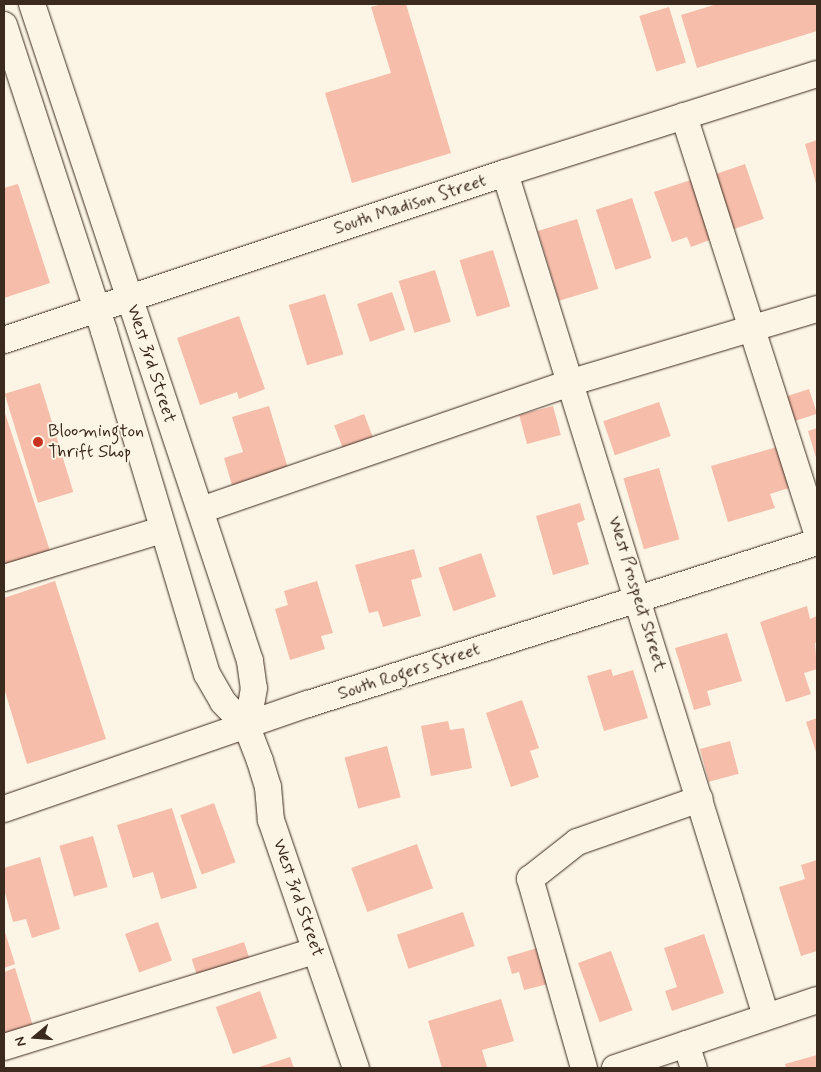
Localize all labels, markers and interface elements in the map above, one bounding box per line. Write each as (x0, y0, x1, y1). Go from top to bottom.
street label: South Madison Street (330, 170, 490, 240)
street label: West 3rd Street (122, 302, 180, 426)
place label: Bloomington Thrift Shop (48, 421, 144, 464)
marker: Bloomington Thrift Shop (32, 436, 44, 448)
street label: West Prospect Street (603, 514, 671, 674)
street label: South Rogers Street (334, 638, 484, 706)
street label: West 3rd Street (268, 837, 328, 959)
north arrow (10, 1012, 60, 1062)
text: N (11, 1034, 31, 1049)

